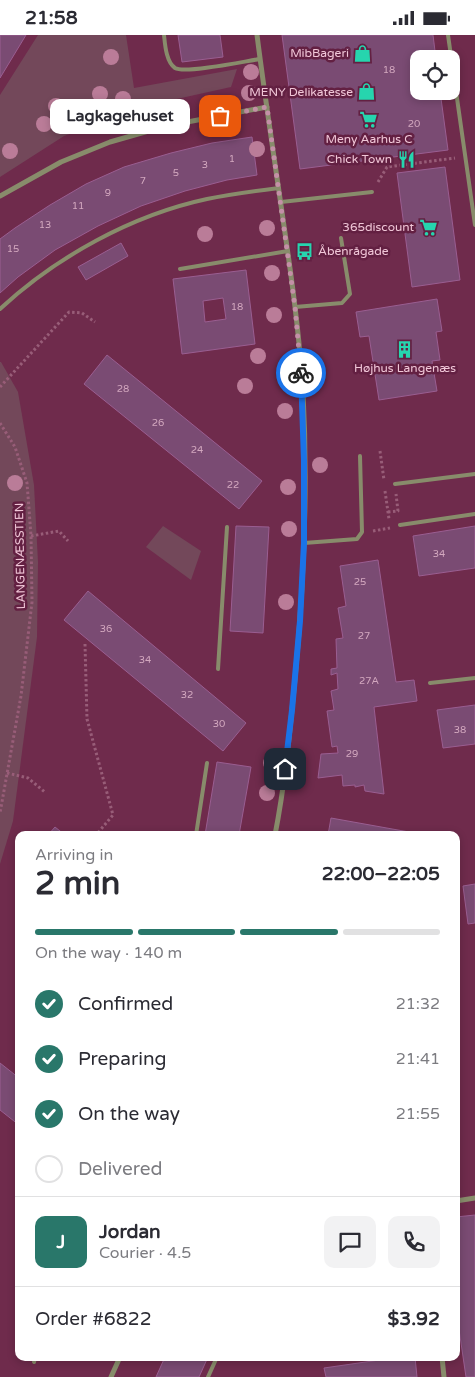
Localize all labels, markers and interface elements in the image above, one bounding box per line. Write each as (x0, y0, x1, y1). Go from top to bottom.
text: 21:58 (25, 7, 78, 29)
shop icon: MibBageri (353, 43, 373, 63)
place label: MibBageri (290, 46, 349, 60)
map controls (410, 50, 460, 100)
button: locate (410, 50, 460, 100)
house number: 18 (383, 64, 395, 76)
shop icon: MENY Delikatesse (357, 82, 377, 102)
place label: MENY Delikatesse (249, 85, 353, 99)
pin (199, 95, 241, 137)
callout: Lagkagehuset (50, 99, 190, 133)
icon: bag (206, 102, 234, 130)
text: Lagkagehuset (66, 106, 174, 126)
supermarket icon: Meny Aarhus C (359, 110, 379, 130)
house number: 20 (408, 118, 420, 130)
place label: Meny Aarhus C (325, 132, 413, 146)
restaurant icon: Chick Town (396, 149, 416, 169)
place label: Chick Town (327, 152, 392, 166)
house number: 1 (229, 153, 235, 165)
house number: 3 (202, 159, 208, 171)
house number: 5 (173, 167, 179, 179)
house number: 7 (140, 175, 146, 187)
house number: 9 (105, 187, 111, 199)
house number: 11 (72, 200, 84, 212)
supermarket icon: 365discount (418, 217, 438, 237)
house number: 13 (39, 219, 51, 231)
place label: 365discount (342, 220, 414, 234)
bus stop icon: Åbenrågade (294, 241, 314, 261)
house number: 15 (7, 243, 19, 255)
place label: Åbenrågade (318, 244, 389, 258)
house number: 18 (231, 301, 243, 313)
building icon: Højhus Langenæs (395, 339, 415, 359)
courier (276, 348, 326, 398)
icon: bike (287, 359, 315, 387)
place label: Højhus Langenæs (354, 361, 456, 375)
house number: 28 (117, 383, 129, 395)
house number: 26 (152, 417, 164, 429)
house number: 24 (191, 444, 203, 456)
house number: 22 (227, 479, 239, 491)
street label: LANGENÆSSTIEN (12, 503, 28, 609)
house number: 34 (433, 548, 445, 560)
house number: 25 (354, 576, 366, 588)
house number: 36 (100, 623, 112, 635)
house number: 27 (358, 630, 370, 642)
house number: 34 (139, 654, 151, 666)
house number: 27A (359, 675, 379, 687)
house number: 32 (181, 689, 193, 701)
house number: 30 (213, 718, 225, 730)
house number: 38 (454, 724, 466, 736)
pin (264, 748, 306, 790)
house number: 29 (346, 748, 358, 760)
icon: home (271, 755, 299, 783)
text: Arriving in (35, 845, 113, 865)
text: 22:00–22:05 (322, 863, 440, 885)
text: 2 min (35, 865, 120, 903)
text: On the way · 140 m (35, 943, 182, 963)
icon: check (35, 990, 63, 1018)
text: Confirmed (78, 993, 173, 1015)
text: 21:32 (396, 994, 440, 1014)
icon: check (35, 1045, 63, 1073)
text: Preparing (78, 1048, 167, 1070)
text: 21:41 (396, 1049, 440, 1069)
icon: check (35, 1100, 63, 1128)
text: On the way (78, 1103, 180, 1125)
text: 21:55 (396, 1104, 440, 1124)
text: Delivered (78, 1158, 163, 1180)
button: chat (324, 1216, 376, 1268)
button: phone (388, 1216, 440, 1268)
text: Jordan (99, 1221, 161, 1243)
text: J (57, 1231, 65, 1253)
text: Courier · 4.5 (99, 1243, 191, 1263)
text: Order #6822 (35, 1308, 152, 1330)
text: $3.92 (388, 1308, 440, 1330)

